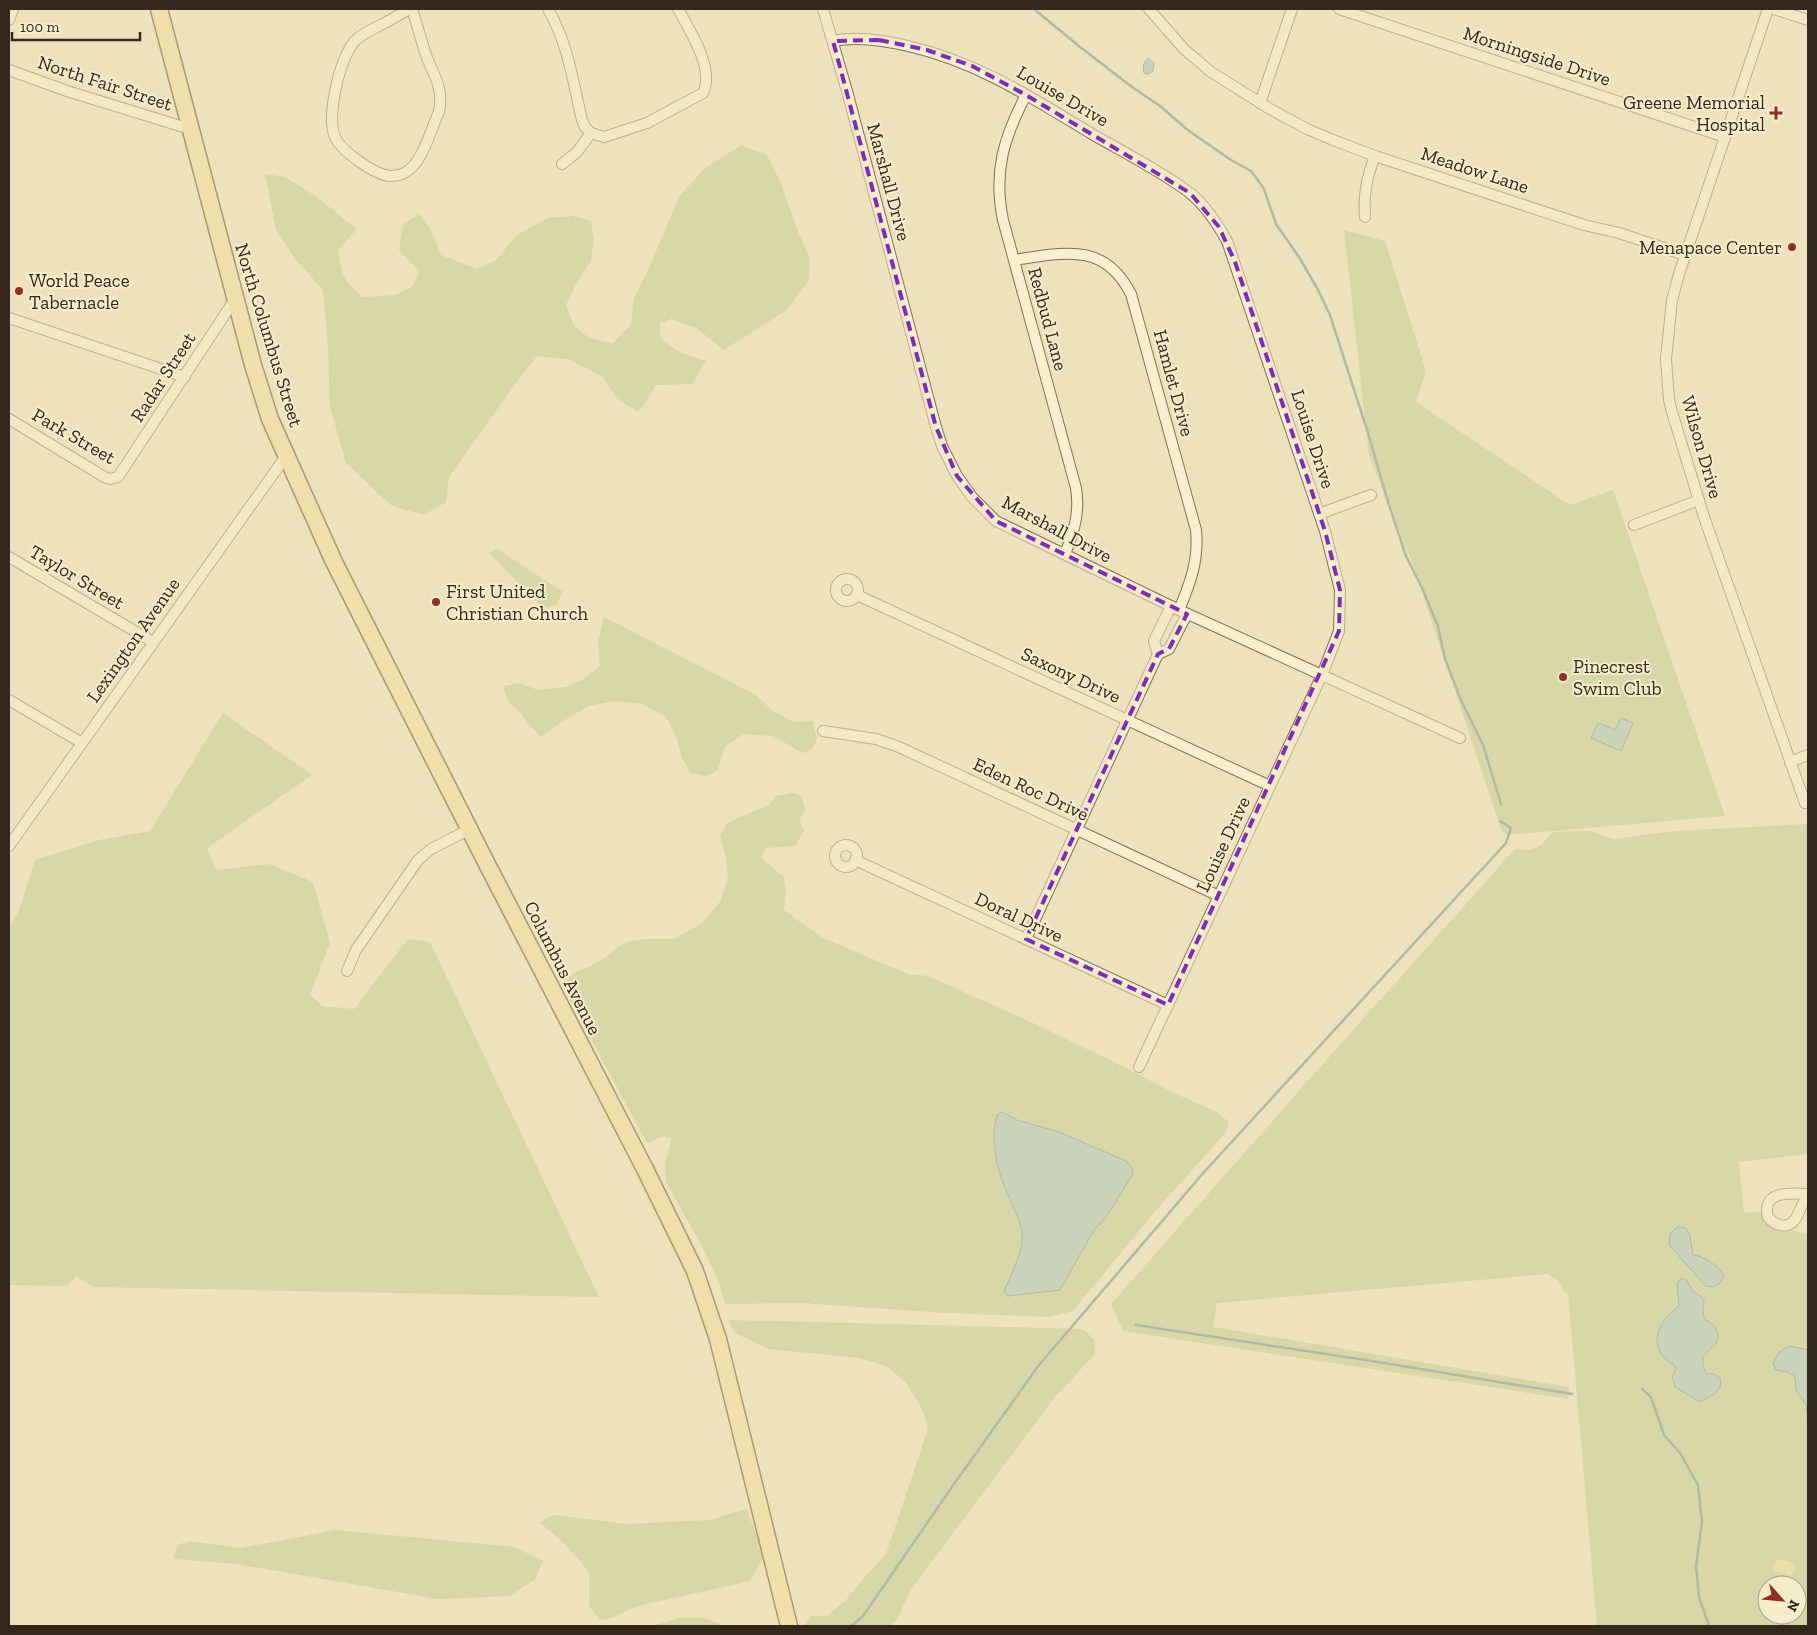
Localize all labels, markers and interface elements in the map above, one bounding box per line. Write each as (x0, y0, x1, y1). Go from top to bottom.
scale bar (12, 10, 140, 42)
text: 100 m (20, 18, 59, 36)
street label: Morningside Drive (1460, 21, 1614, 91)
street label: North Fair Street (35, 50, 175, 116)
street label: Louise Drive (1013, 60, 1113, 132)
place label: Greene Memorial Hospital (1623, 91, 1765, 136)
marker: Greene Memorial Hospital (1769, 106, 1783, 120)
street label: Marshall Drive (862, 121, 916, 243)
street label: Meadow Lane (1418, 142, 1532, 198)
place label: Menapace Center (1639, 236, 1782, 259)
street label: North Columbus Street (230, 240, 308, 430)
marker: Menapace Center (1786, 241, 1798, 253)
street label: Redbud Lane (1023, 265, 1073, 373)
place label: World Peace Tabernacle (29, 269, 130, 314)
marker: World Peace Tabernacle (13, 285, 25, 297)
street label: Hamlet Drive (1149, 327, 1199, 439)
street label: Radar Street (125, 328, 201, 426)
street label: Louise Drive (1286, 387, 1340, 491)
street label: Wilson Drive (1676, 393, 1728, 501)
street label: Park Street (28, 403, 120, 469)
street label: Marshall Drive (998, 490, 1116, 568)
street label: Taylor Street (26, 540, 128, 614)
street label: Lexington Avenue (81, 573, 185, 707)
place label: First United Christian Church (446, 580, 589, 625)
marker: First United Christian Church (430, 596, 442, 608)
street label: Saxony Drive (1018, 642, 1125, 708)
place label: Pinecrest Swim Club (1573, 655, 1662, 700)
marker: Pinecrest Swim Club (1557, 671, 1569, 683)
street label: Eden Roc Drive (970, 752, 1092, 826)
street label: Louise Drive (1191, 793, 1255, 895)
street label: Doral Drive (971, 887, 1067, 947)
street label: Columbus Avenue (519, 897, 607, 1039)
north arrow (1757, 1575, 1807, 1625)
text: N (1783, 1597, 1803, 1615)

